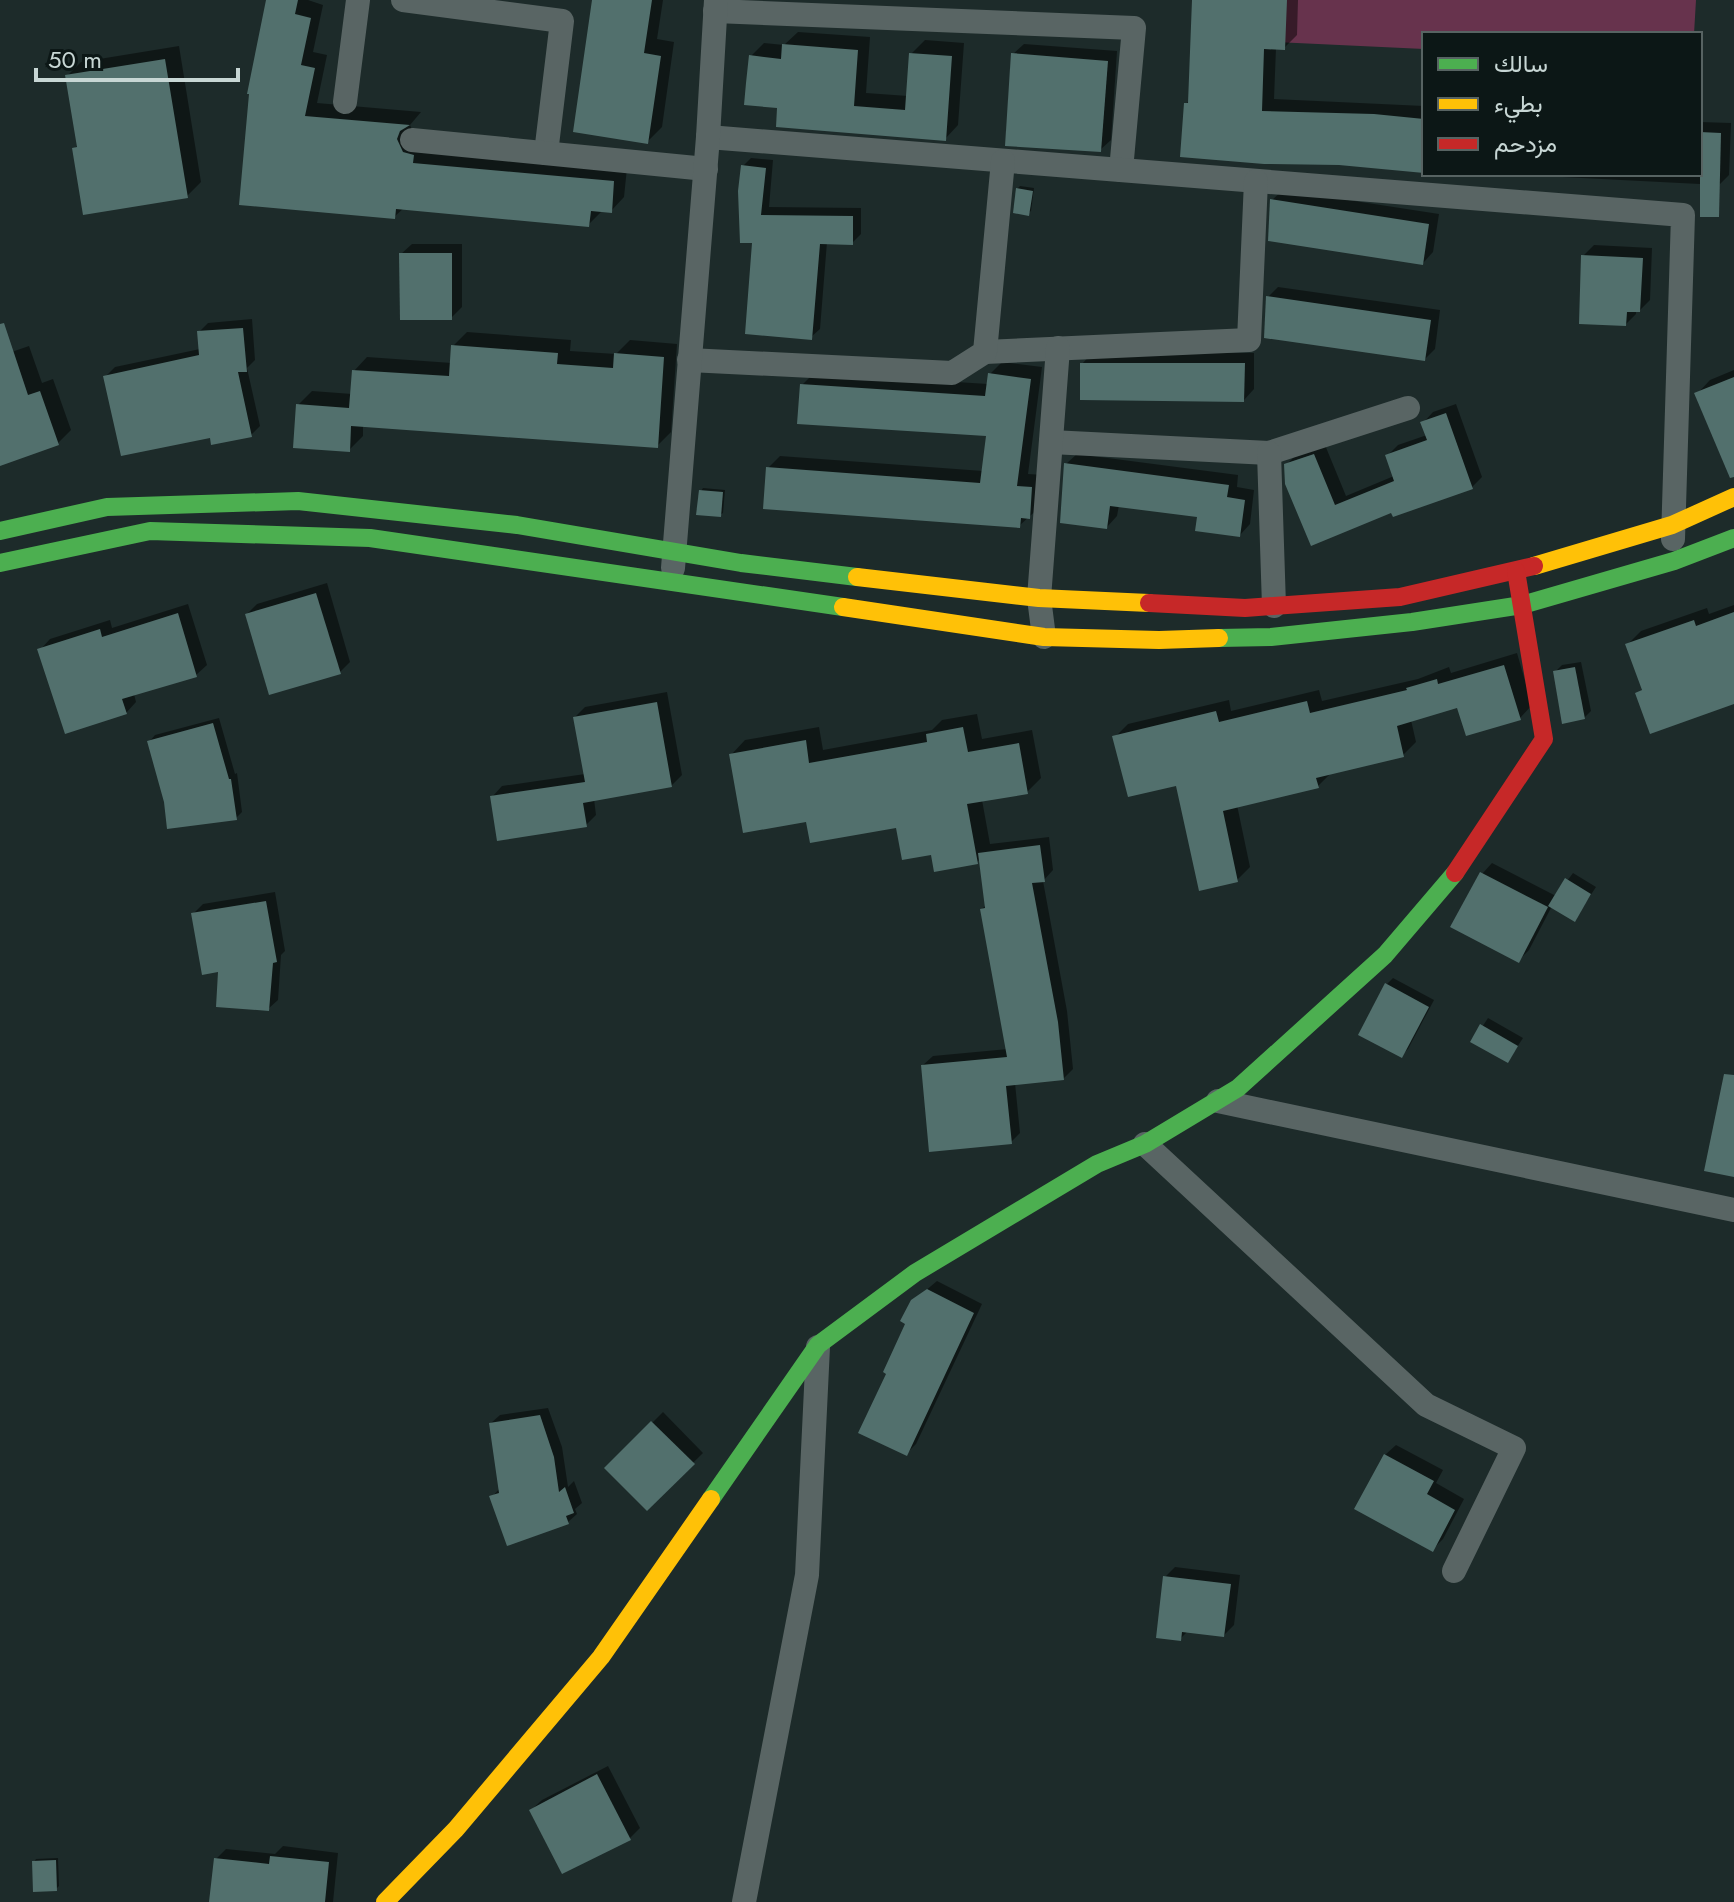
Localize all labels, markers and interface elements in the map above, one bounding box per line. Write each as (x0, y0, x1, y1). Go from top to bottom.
scale bar (36, 32, 238, 82)
legend (1422, 32, 1702, 176)
text: 50 m (48, 42, 102, 77)
text: سالك (1494, 46, 1548, 81)
text: بطيء (1494, 86, 1543, 123)
text: مزدحم (1494, 126, 1557, 161)

